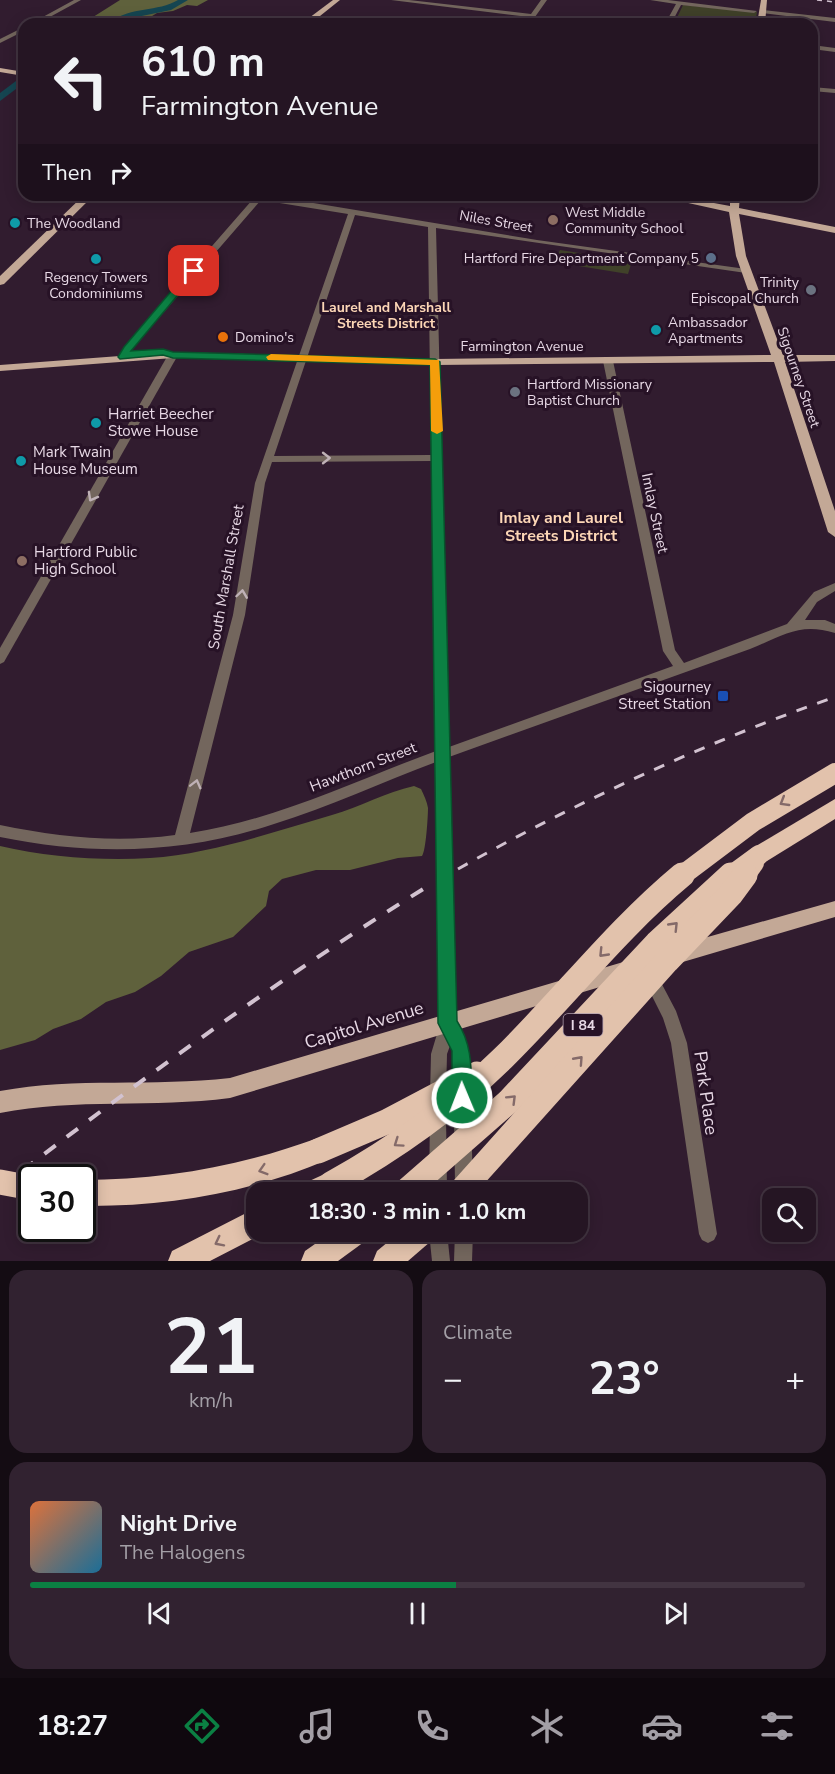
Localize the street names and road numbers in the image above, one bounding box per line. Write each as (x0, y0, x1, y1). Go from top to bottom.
street label: Niles Street (458, 206, 534, 237)
street label: Sigourney Street (772, 324, 825, 430)
street label: Farmington Avenue (460, 337, 584, 356)
street label: Imlay Street (637, 471, 673, 556)
street label: South Marshall Street (203, 502, 249, 651)
street label: Hawthorn Street (307, 737, 420, 797)
street label: Capitol Avenue (301, 995, 427, 1055)
road number: I 84 (564, 1014, 602, 1036)
street label: Park Place (688, 1049, 724, 1137)

